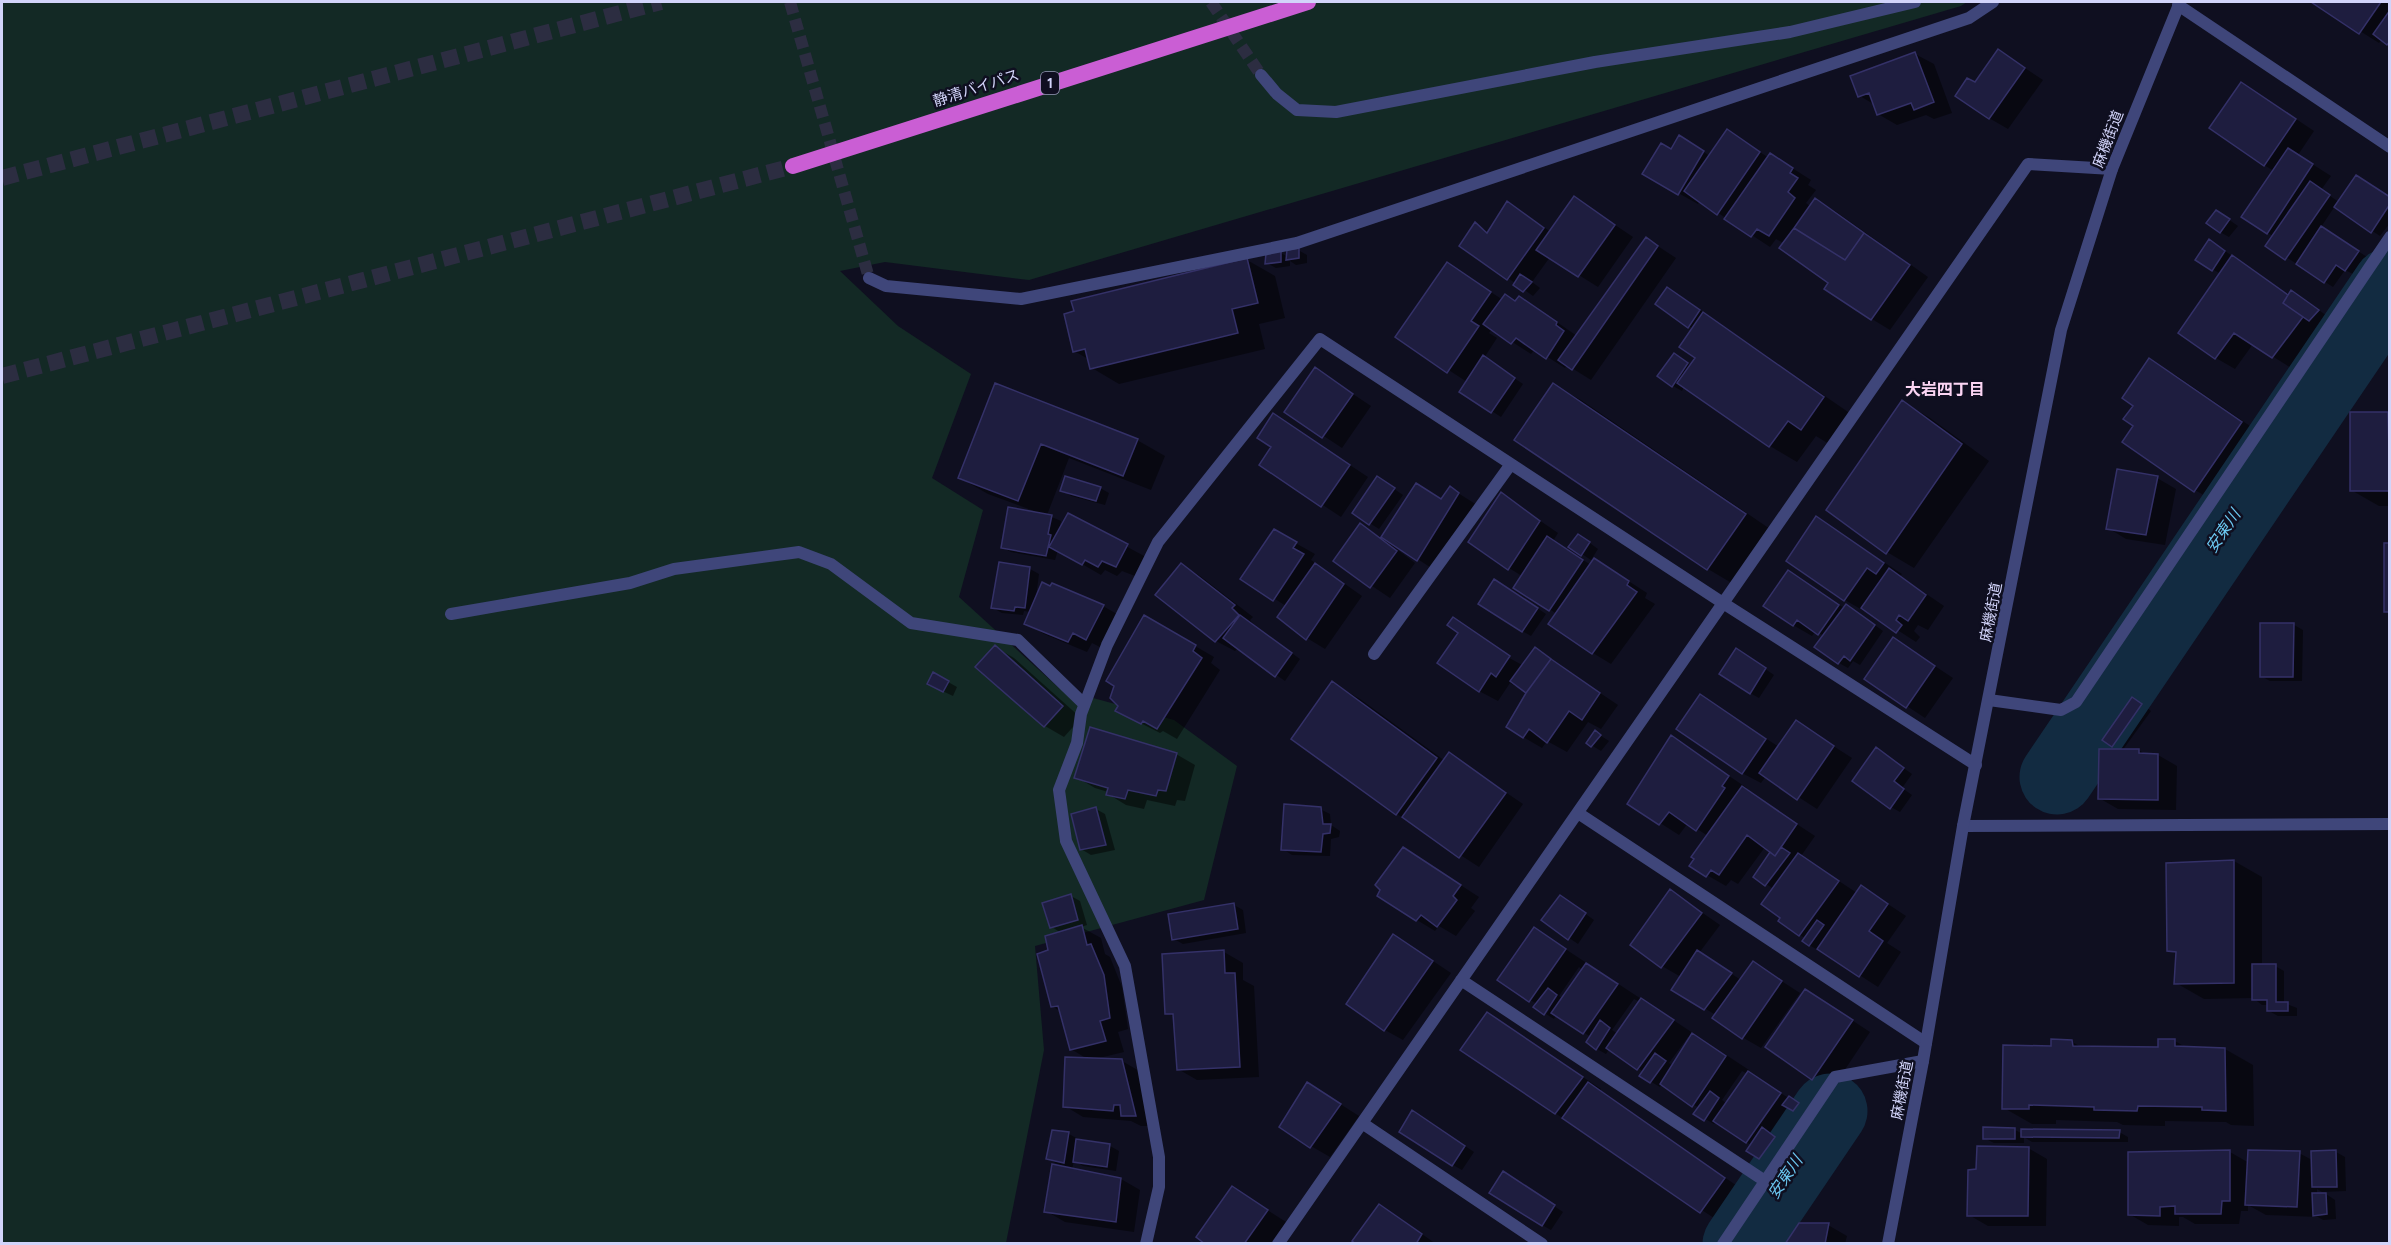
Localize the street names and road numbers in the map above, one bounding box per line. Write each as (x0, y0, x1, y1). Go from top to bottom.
street label: 静清バイパス (931, 66, 1021, 110)
road number: 1 (1041, 72, 1059, 94)
street label: 麻機街道 (2089, 108, 2127, 170)
street label: 麻機街道 (1976, 581, 2006, 643)
street label: 麻機街道 (1887, 1059, 1917, 1121)

